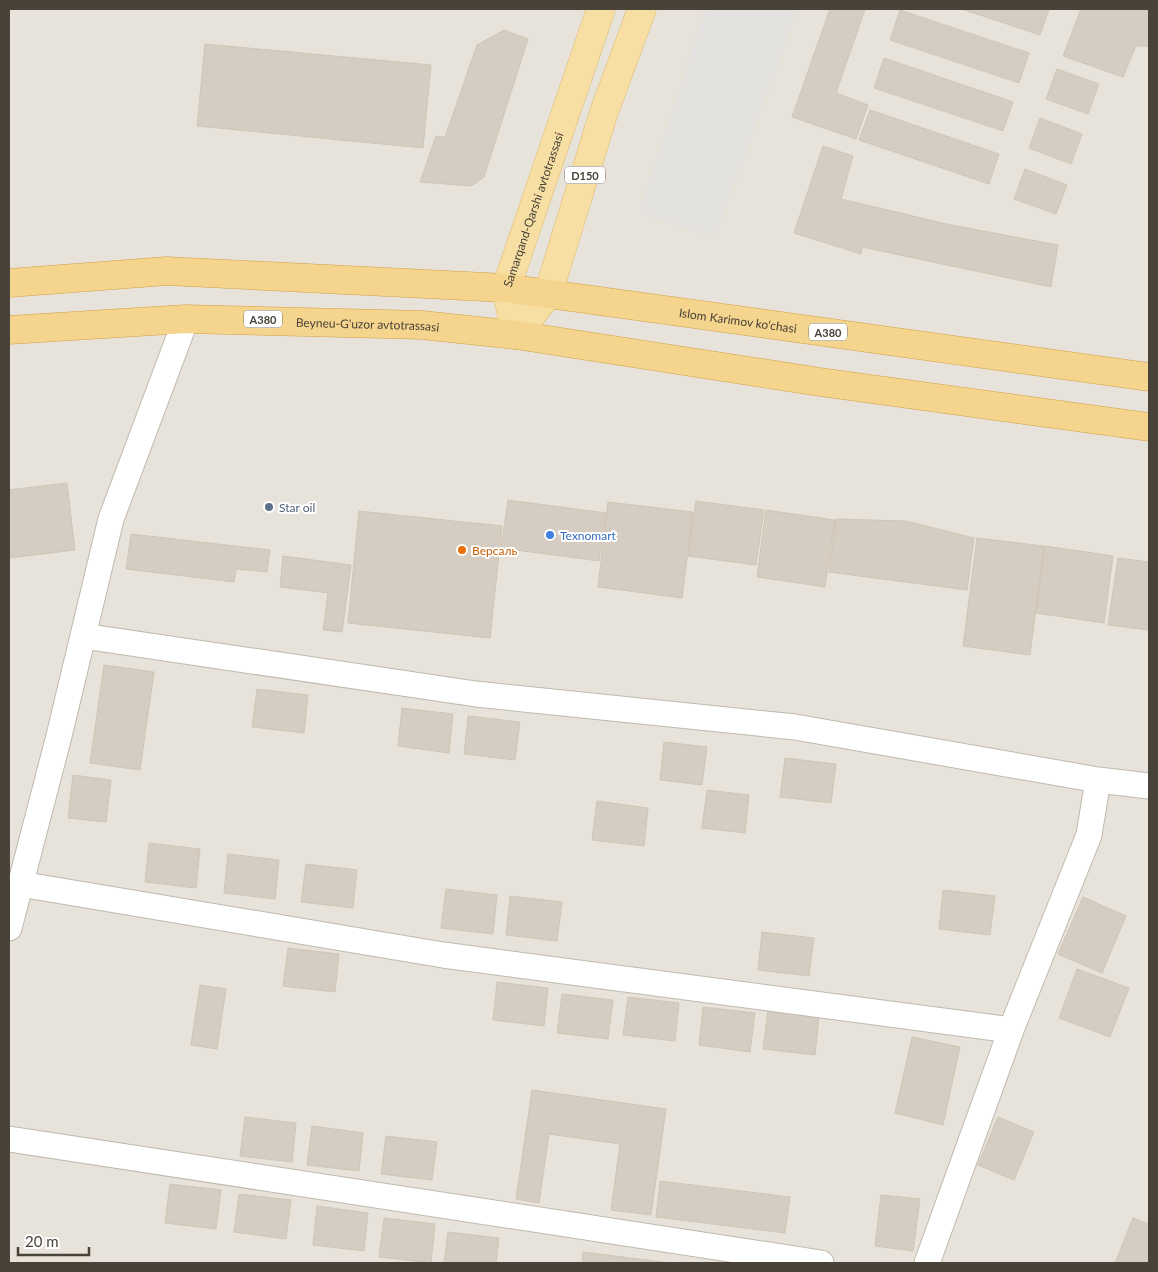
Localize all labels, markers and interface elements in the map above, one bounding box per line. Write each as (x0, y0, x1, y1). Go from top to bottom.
street label: Samarqand-Qarshi avtotrassasi (499, 130, 566, 289)
road number: D150 (565, 166, 605, 184)
street label: Islom Karimov ko‘chasi (678, 305, 798, 336)
road number: A380 (244, 310, 282, 328)
street label: Beyneu-G'uzor avtotrassasi (296, 314, 440, 334)
road number: A380 (809, 324, 847, 341)
place label: Star oil (279, 500, 315, 515)
marker: Star oil (263, 501, 275, 513)
place label: Texnomart (560, 528, 617, 543)
marker: Texnomart (544, 529, 556, 541)
place label: Версаль (472, 543, 517, 558)
marker: Версаль (456, 544, 468, 556)
scale bar (18, 1224, 89, 1256)
text: 20 m (25, 1232, 59, 1250)

